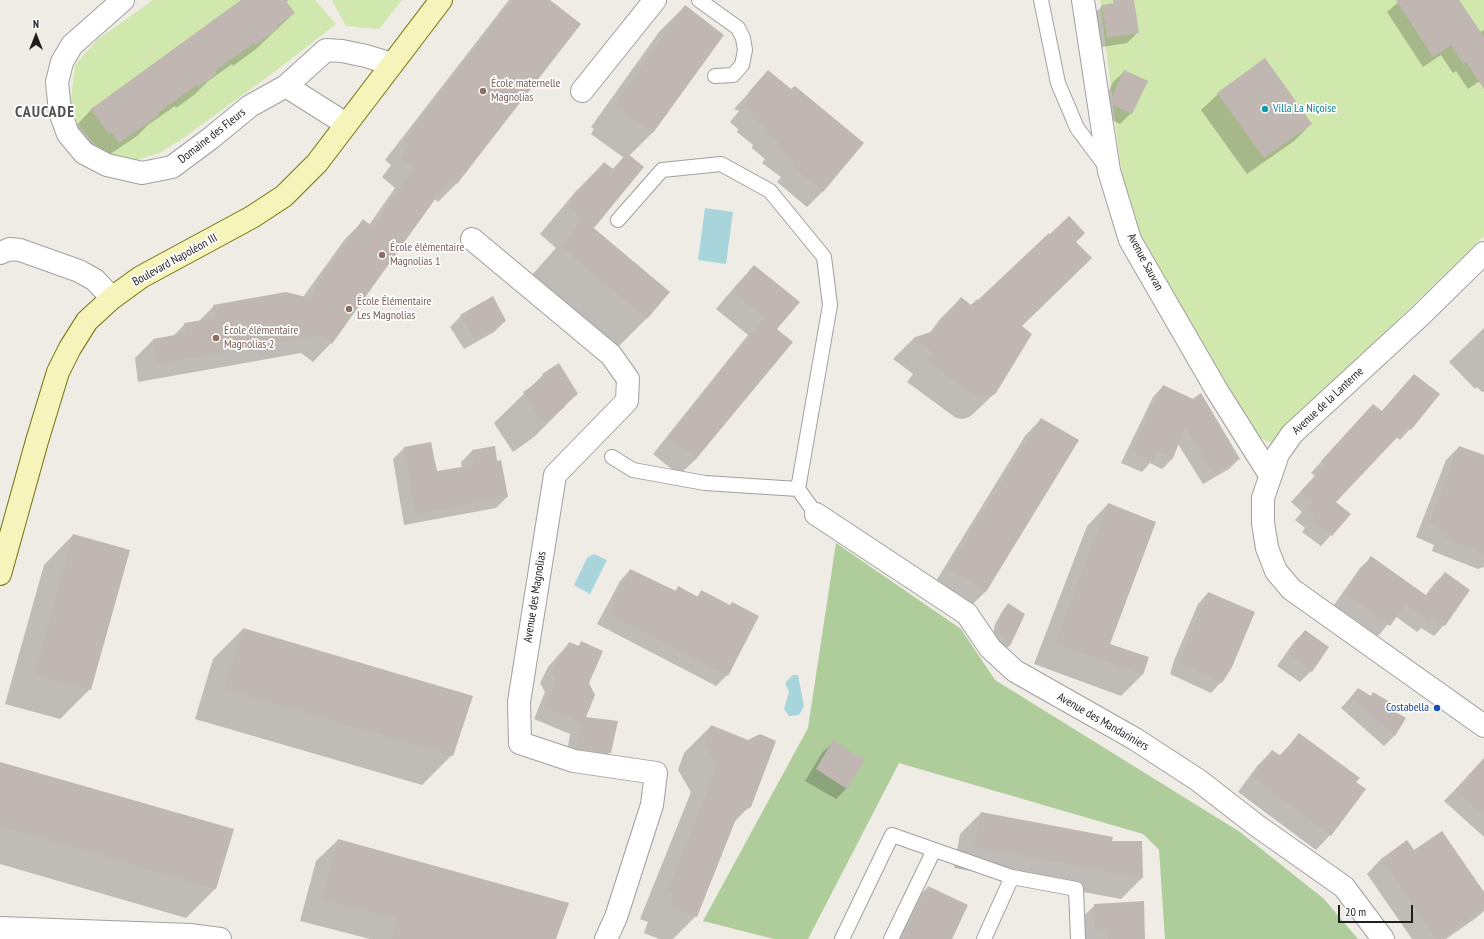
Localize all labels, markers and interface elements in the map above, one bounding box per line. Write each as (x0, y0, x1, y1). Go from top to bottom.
north arrow (16, 16, 56, 56)
text: N (33, 17, 39, 31)
place label: École maternelle Magnolias (491, 77, 561, 105)
marker: École maternelle Magnolias (478, 86, 488, 96)
district label: CAUCADE (15, 102, 75, 122)
place label: Villa La Niçoise (1273, 102, 1336, 116)
marker: Villa La Niçoise (1260, 104, 1270, 114)
street label: Domaine des Fleurs (175, 105, 249, 167)
street label: Boulevard Napoléon III (130, 231, 220, 289)
street label: Avenue Sauvan (1124, 231, 1166, 293)
place label: École élémentaire Magnolias 1 (390, 241, 464, 269)
marker: École élémentaire Magnolias 1 (377, 250, 387, 260)
place label: École Élémentaire Les Magnolias (357, 295, 432, 323)
marker: École Élémentaire Les Magnolias (344, 304, 354, 314)
place label: École élémentaire Magnolias 2 (224, 324, 298, 352)
marker: École élémentaire Magnolias 2 (211, 333, 221, 343)
street label: Avenue de la Lanterne (1289, 364, 1367, 438)
street label: Avenue des Magnolias (521, 550, 549, 644)
street label: Avenue des Mandariniers (1055, 690, 1151, 754)
place label: Costabella (1386, 701, 1429, 715)
marker: Costabella (1432, 703, 1442, 713)
scale bar (1340, 897, 1415, 923)
text: 20 m (1345, 904, 1366, 919)

